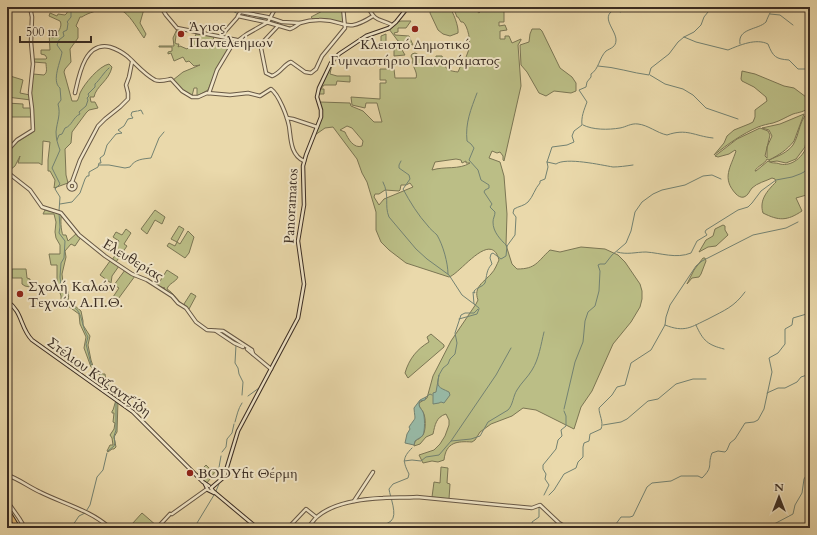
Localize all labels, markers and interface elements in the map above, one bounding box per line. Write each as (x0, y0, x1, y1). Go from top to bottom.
place label: Άγιος Παντελεήμων (189, 17, 273, 52)
scale bar (20, 18, 91, 44)
text: 500 m (26, 24, 59, 40)
marker: Κλειστό Δημοτικό Γυμναστήριο Πανοράματος (410, 24, 420, 34)
marker: Άγιος Παντελεήμων (176, 29, 186, 39)
place label: Κλειστό Δημοτικό Γυμναστήριο Πανοράματος (330, 35, 500, 70)
street label: Panoramatos (280, 167, 302, 244)
street label: Ελευθερίας (99, 234, 167, 286)
place label: Σχολή Καλών Τεχνών Α.Π.Θ. (28, 277, 123, 312)
marker: Σχολή Καλών Τεχνών Α.Π.Θ. (15, 289, 25, 299)
street label: Στέλιου Καζαντζίδη (43, 333, 155, 421)
place label: BODYfit Θέρμη (198, 464, 297, 483)
marker: BODYfit Θέρμη (185, 468, 195, 478)
north arrow (759, 477, 799, 517)
text: N (774, 480, 784, 495)

